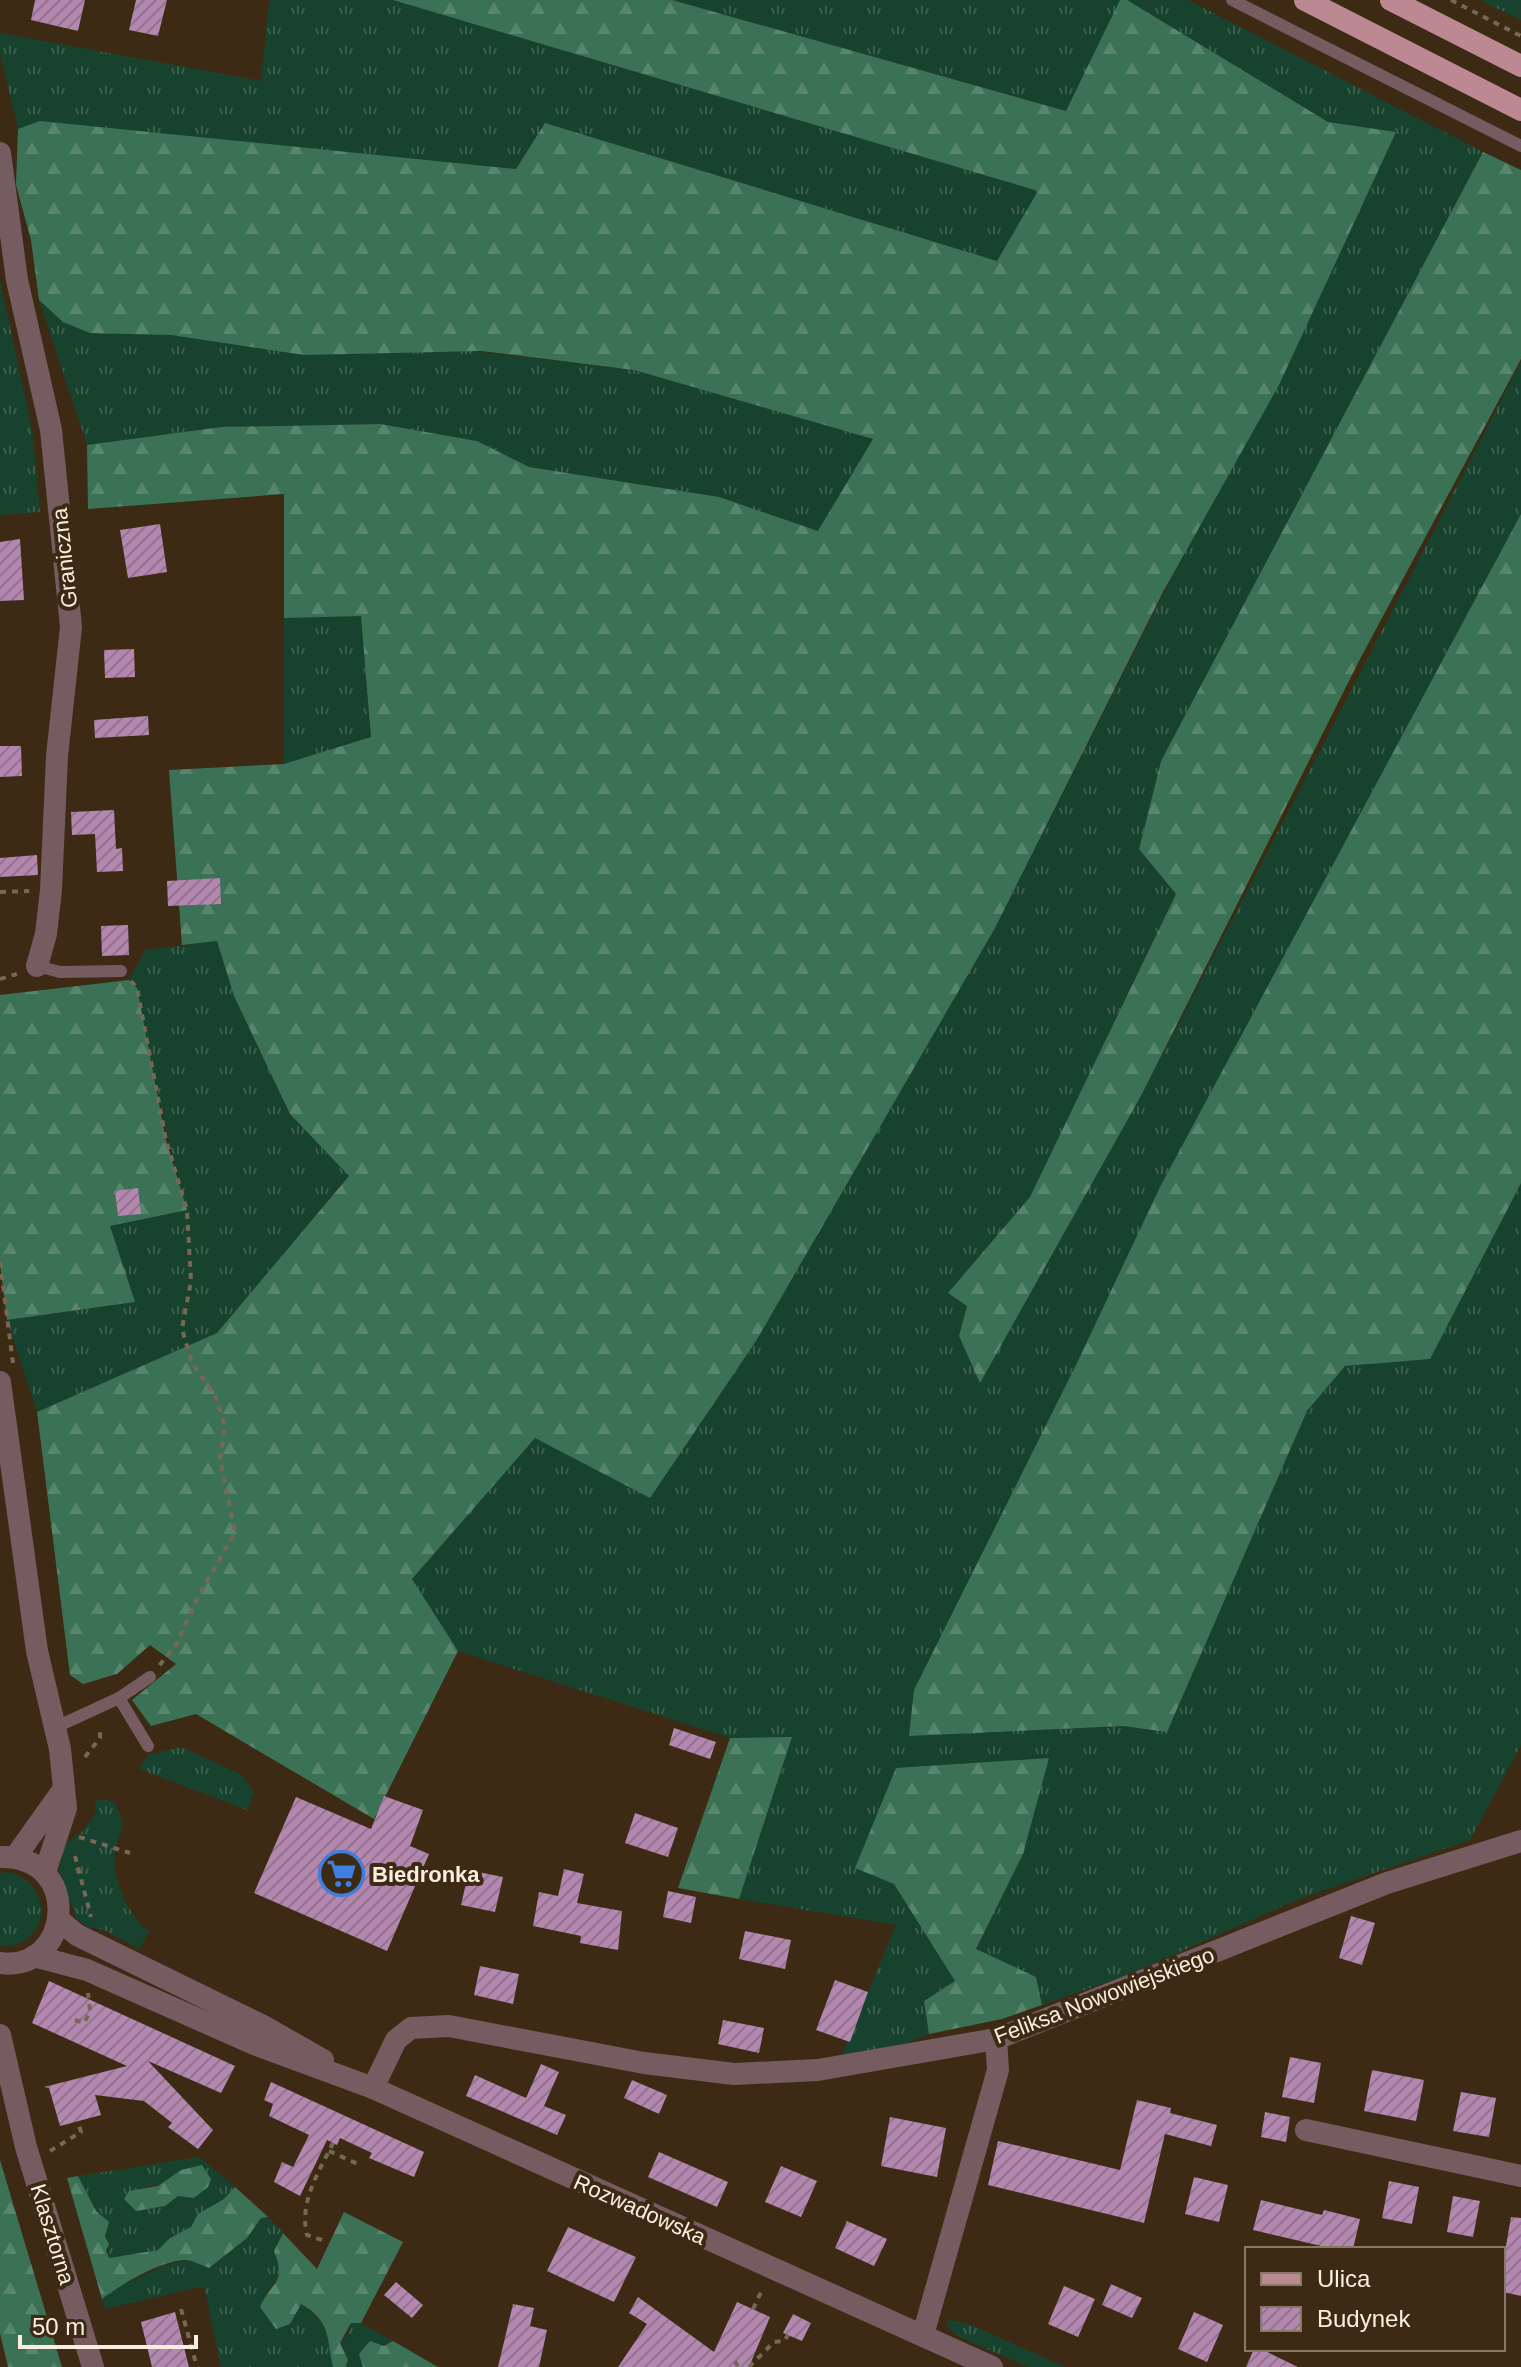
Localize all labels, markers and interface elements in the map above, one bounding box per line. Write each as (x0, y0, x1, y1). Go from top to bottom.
street label: Graniczna (47, 506, 82, 609)
supermarket icon: Biedronka (317, 1850, 365, 1898)
place label: Biedronka (372, 1862, 480, 1887)
street label: Feliksa Nowowiejskiego (991, 1942, 1218, 2049)
street label: Rozwadowska (570, 2169, 710, 2250)
street label: Klasztorna (25, 2181, 80, 2288)
legend (1245, 2247, 1505, 2351)
text: Ulica (1317, 2265, 1371, 2292)
scale bar (20, 2299, 196, 2349)
text: Budynek (1317, 2305, 1411, 2332)
text: 50 m (32, 2313, 85, 2340)

